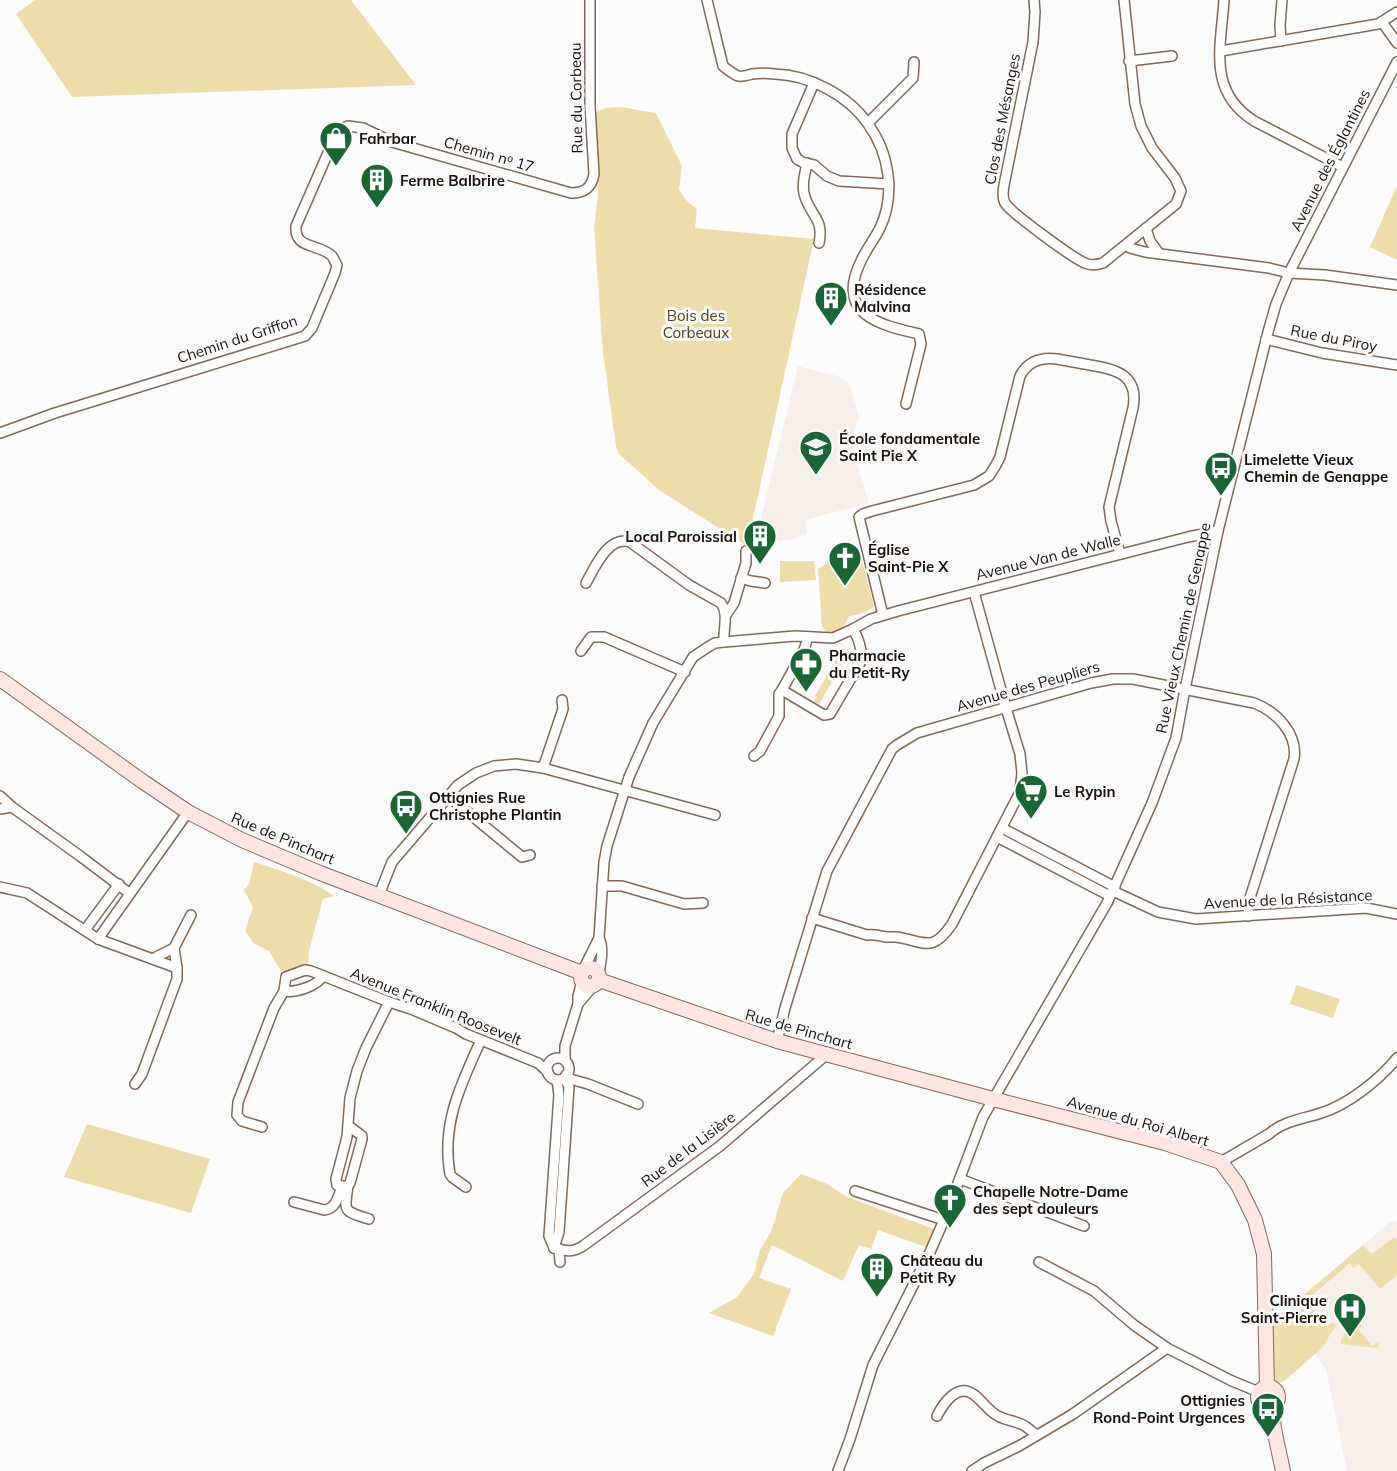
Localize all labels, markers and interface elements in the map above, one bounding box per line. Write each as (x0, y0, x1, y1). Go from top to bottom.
street label: Rue du Corbeau (566, 42, 586, 154)
street label: Clos des Mésanges (980, 52, 1024, 186)
street label: Avenue des Églantines (1286, 86, 1374, 234)
shop icon: Fahrbar (318, 120, 354, 167)
place label: Fahrbar (359, 129, 416, 148)
street label: Chemin nᵒ 17 (442, 132, 536, 176)
building icon: Ferme Balbrire (359, 162, 395, 209)
place label: Ferme Balbrire (400, 171, 505, 190)
building icon: Résidence Malvina (813, 280, 849, 327)
place label: Résidence Malvina (854, 280, 926, 316)
park label: Bois des Corbeaux (663, 306, 729, 342)
street label: Chemin du Griffon (175, 311, 299, 367)
street label: Rue du Piroy (1289, 320, 1379, 356)
school or university icon: École fondamentale Saint Pie X (798, 429, 834, 476)
place label: École fondamentale Saint Pie X (839, 429, 980, 465)
bus stop icon: Limelette Vieux Chemin de Genappe (1203, 450, 1239, 497)
place label: Limelette Vieux Chemin de Genappe (1244, 450, 1388, 486)
building icon: Local Paroissial (742, 518, 778, 565)
street label: Rue Vieux Chemin de Genappe (1151, 521, 1215, 735)
place label: Local Paroissial (625, 527, 737, 546)
street label: Avenue Van de Walle (974, 530, 1122, 584)
church icon: Église Saint-Pie X (827, 540, 863, 587)
place label: Église Saint-Pie X (868, 540, 949, 576)
pharmacy icon: Pharmacie du Petit-Ry (788, 646, 824, 693)
place label: Pharmacie du Petit-Ry (829, 646, 910, 682)
street label: Avenue des Peupliers (954, 656, 1102, 716)
supermarket icon: Le Rypin (1013, 773, 1049, 820)
place label: Le Rypin (1054, 782, 1116, 801)
bus stop icon: Ottignies Rue Christophe Plantin (388, 788, 424, 835)
place label: Ottignies Rue Christophe Plantin (429, 788, 562, 824)
street label: Rue de Pinchart (228, 808, 338, 868)
street label: Avenue de la Résistance (1203, 885, 1373, 913)
street label: Avenue Franklin Roosevelt (348, 963, 524, 1049)
street label: Rue de Pinchart (743, 1005, 855, 1053)
street label: Avenue du Roi Albert (1065, 1092, 1211, 1150)
street label: Rue de la Lisière (637, 1107, 739, 1191)
church icon: Chapelle Notre-Dame des sept douleurs (932, 1182, 968, 1229)
place label: Chapelle Notre-Dame des sept douleurs (973, 1182, 1128, 1218)
building icon: Château du Petit Ry (859, 1251, 895, 1298)
place label: Château du Petit Ry (900, 1251, 983, 1287)
place label: Clinique Saint-Pierre (1241, 1291, 1327, 1327)
hospital icon: Clinique Saint-Pierre (1332, 1291, 1368, 1338)
place label: Ottignies Rond-Point Urgences (1093, 1391, 1245, 1427)
bus stop icon: Ottignies Rond-Point Urgences (1250, 1391, 1286, 1438)

